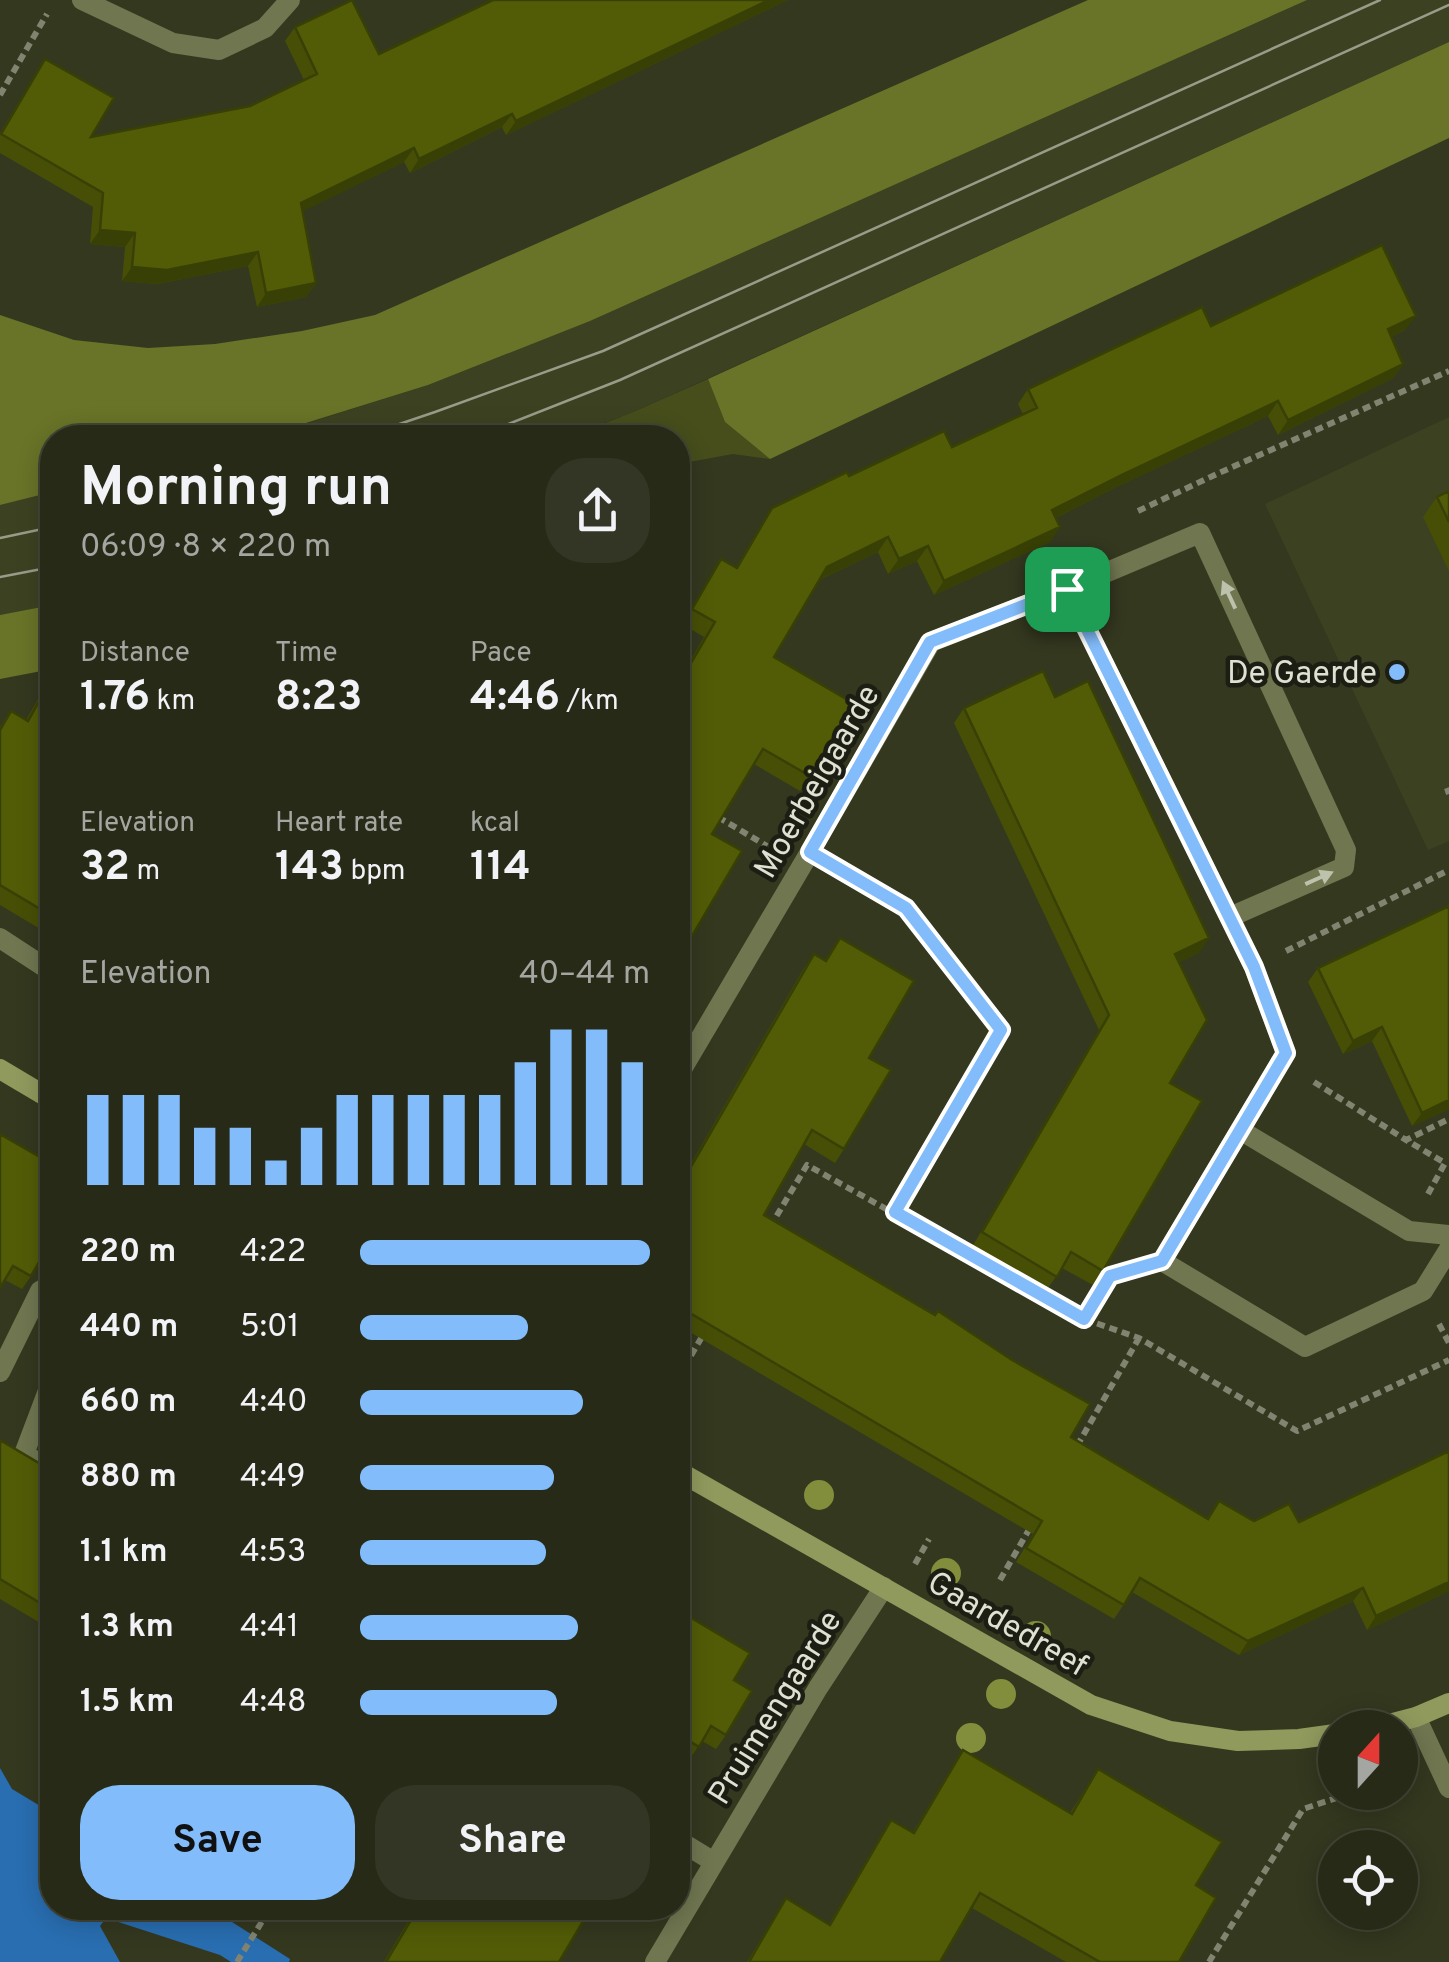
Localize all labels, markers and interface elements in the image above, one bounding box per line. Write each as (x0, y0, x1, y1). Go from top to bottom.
text: Morning run (80, 455, 392, 525)
button: share (545, 458, 650, 563)
text: 06:09 · 8 × 220 m (80, 528, 331, 568)
pin (1025, 547, 1110, 632)
icon: arrive (1040, 562, 1095, 617)
one-way arrow (1221, 580, 1237, 610)
text: Distance (80, 636, 190, 672)
text: Time (275, 636, 338, 672)
text: Pace (470, 636, 532, 672)
place label: De Gaerde (1227, 655, 1377, 695)
marker: De Gaerde (1386, 661, 1408, 683)
text: 1.76 (80, 672, 150, 725)
text: 8:23 (275, 672, 363, 725)
text: 4:46 (470, 672, 560, 725)
street label: Moerbeigaarde (747, 678, 890, 887)
text: km (150, 684, 195, 720)
text: /km (560, 684, 619, 720)
text: Elevation (80, 806, 195, 842)
text: Heart rate (275, 806, 403, 842)
text: kcal (470, 806, 520, 842)
text: 32 (80, 842, 130, 895)
text: 143 (275, 842, 344, 895)
text: 114 (470, 842, 531, 895)
text: m (130, 854, 160, 890)
text: bpm (344, 854, 406, 890)
one-way arrow (1304, 870, 1334, 886)
text: Elevation (80, 955, 212, 995)
text: 40–44 m (519, 955, 650, 995)
text: 220 m (80, 1233, 176, 1273)
text: 4:22 (240, 1233, 306, 1273)
text: 440 m (80, 1308, 178, 1348)
text: 5:01 (240, 1308, 300, 1348)
text: 660 m (80, 1383, 176, 1423)
text: 4:40 (240, 1383, 308, 1423)
text: 880 m (80, 1458, 177, 1498)
text: 4:49 (240, 1458, 306, 1498)
text: 1.1 km (80, 1533, 168, 1573)
text: 4:53 (240, 1533, 306, 1573)
street label: Gaardedreef (919, 1564, 1094, 1688)
street label: Pruimengaarde (701, 1604, 852, 1813)
text: 1.3 km (80, 1608, 174, 1648)
text: 4:41 (240, 1608, 299, 1648)
text: 1.5 km (80, 1683, 174, 1723)
text: 4:48 (240, 1683, 307, 1723)
north arrow (1318, 1710, 1418, 1810)
map controls (1318, 1710, 1418, 1930)
button: Save (80, 1785, 355, 1900)
button: Share (375, 1785, 650, 1900)
button: locate (1318, 1830, 1418, 1930)

